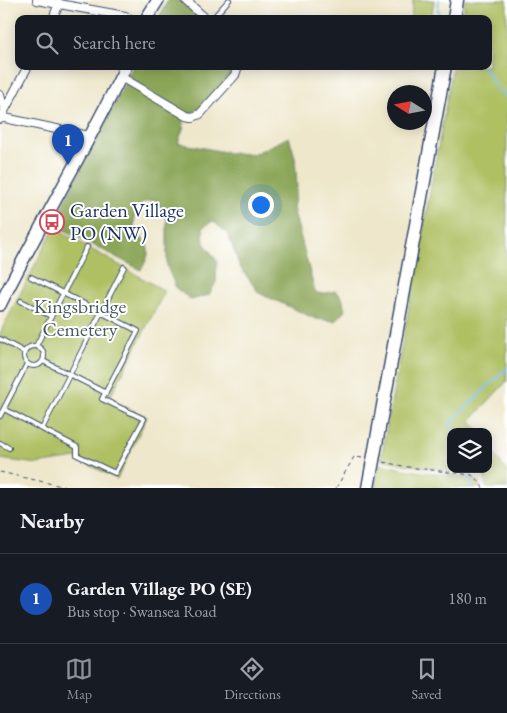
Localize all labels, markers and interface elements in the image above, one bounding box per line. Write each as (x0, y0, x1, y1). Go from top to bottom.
search box (15, 15, 492, 70)
icon: search (33, 29, 61, 57)
text: Search here (73, 30, 155, 55)
north arrow (387, 85, 432, 130)
pin: 1 (52, 124, 84, 165)
your location (248, 192, 274, 218)
place label: Garden Village PO (NW) (70, 197, 184, 246)
bus stop icon: Garden Village PO (NW) (39, 209, 65, 235)
park label: Kingsbridge Cemetery (34, 293, 127, 342)
map controls (447, 428, 492, 473)
button: layers (447, 428, 492, 473)
text: Nearby (20, 507, 84, 534)
text: Garden Village PO (SE) (67, 576, 252, 601)
text: 1 (32, 588, 40, 609)
text: 180 m (448, 588, 487, 609)
text: Bus stop · Swansea Road (67, 601, 217, 622)
tab: Map (65, 655, 93, 703)
tab: Directions (224, 655, 281, 703)
tab: Saved (412, 655, 442, 703)

